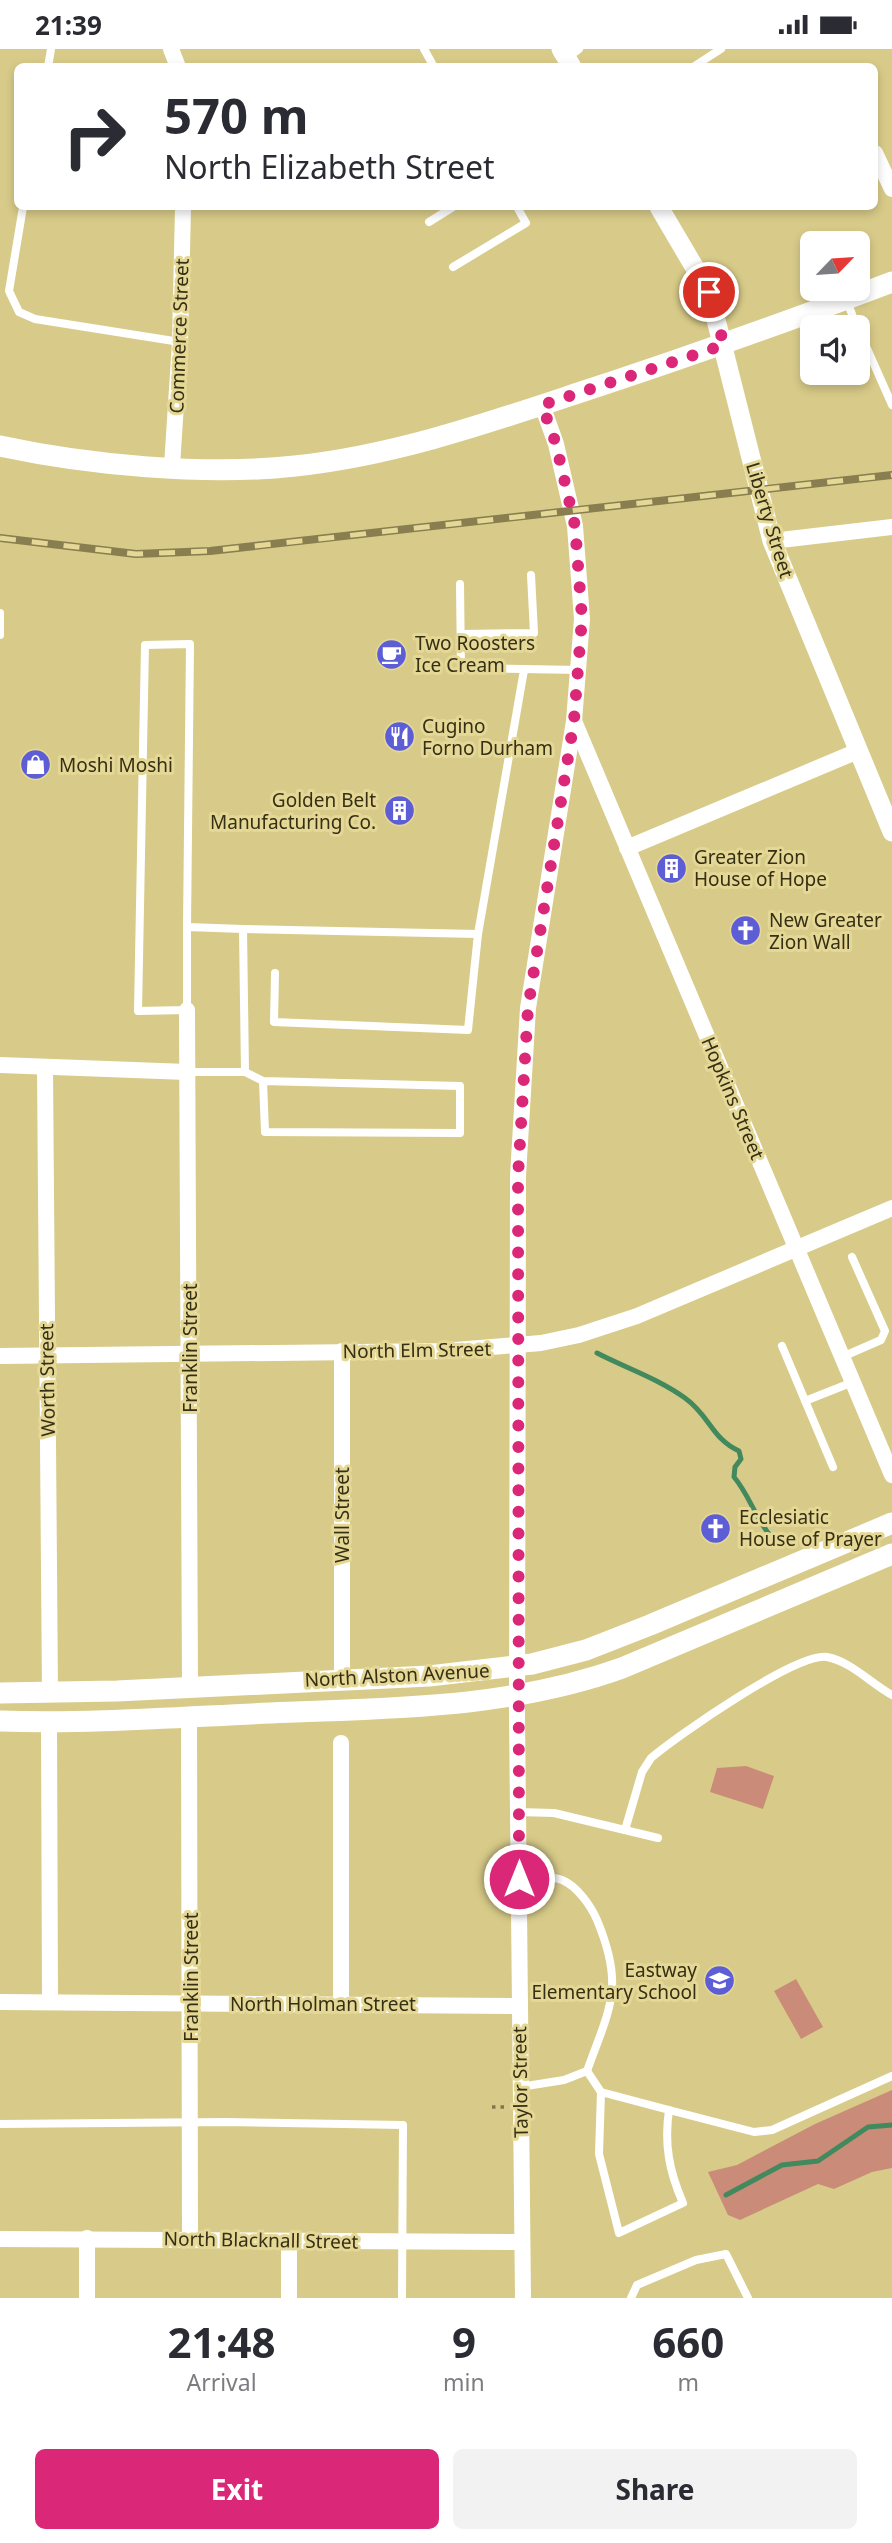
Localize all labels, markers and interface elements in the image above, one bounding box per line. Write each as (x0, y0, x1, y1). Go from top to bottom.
text: 21:39 (35, 7, 102, 43)
text: 570 m (164, 82, 309, 148)
icon: right (49, 91, 140, 182)
text: North Elizabeth Street (164, 145, 495, 188)
north arrow (800, 231, 870, 301)
map controls (800, 231, 870, 385)
street label: Commerce Street (163, 258, 195, 414)
pin (679, 262, 739, 322)
icon: arrive (690, 273, 728, 311)
button: sound (800, 315, 870, 385)
street label: Liberty Street (740, 459, 800, 581)
place label: Two Roosters Ice Cream (415, 630, 535, 678)
cafe icon: Two Roosters Ice Cream (375, 637, 409, 671)
place label: Cugino Forno Durham (422, 713, 553, 761)
restaurant icon: Cugino Forno Durham (382, 720, 416, 754)
shop icon: Moshi Moshi (19, 748, 53, 782)
place label: Moshi Moshi (59, 752, 173, 778)
place label: Golden Belt Manufacturing Co. (210, 787, 376, 835)
building icon: Golden Belt Manufacturing Co. (382, 794, 416, 828)
place label: Greater Zion House of Hope (694, 844, 827, 892)
building icon: Greater Zion House of Hope (654, 851, 688, 885)
place label: New Greater Zion Wall (769, 907, 882, 955)
church icon: New Greater Zion Wall (729, 914, 763, 948)
street label: Hopkins Street (695, 1033, 771, 1164)
street label: Franklin Street (177, 1283, 203, 1413)
street label: Worth Street (33, 1323, 61, 1437)
street label: North Elm Street (343, 1336, 492, 1364)
street label: Wall Street (329, 1467, 355, 1563)
place label: Ecclesiatic House of Prayer (739, 1504, 882, 1552)
church icon: Ecclesiatic House of Prayer (699, 1511, 733, 1545)
street label: North Alston Avenue (304, 1657, 490, 1693)
position arrow (482, 1842, 556, 1916)
street label: Franklin Street (178, 1912, 204, 2042)
place label: Eastway Elementary School (531, 1957, 697, 2005)
school or university icon: Eastway Elementary School (703, 1964, 737, 1998)
street label: North Holman Street (230, 1991, 416, 2017)
street label: Taylor Street (506, 2026, 534, 2138)
street label: North Blacknall Street (163, 2225, 359, 2255)
text: 21:48 (168, 2313, 275, 2370)
text: 9 (452, 2313, 476, 2370)
text: 660 (652, 2313, 724, 2370)
text: Arrival (186, 2366, 257, 2398)
text: min (443, 2366, 485, 2398)
text: m (678, 2366, 699, 2398)
button: Exit (35, 2449, 439, 2529)
button: Share (453, 2449, 857, 2529)

